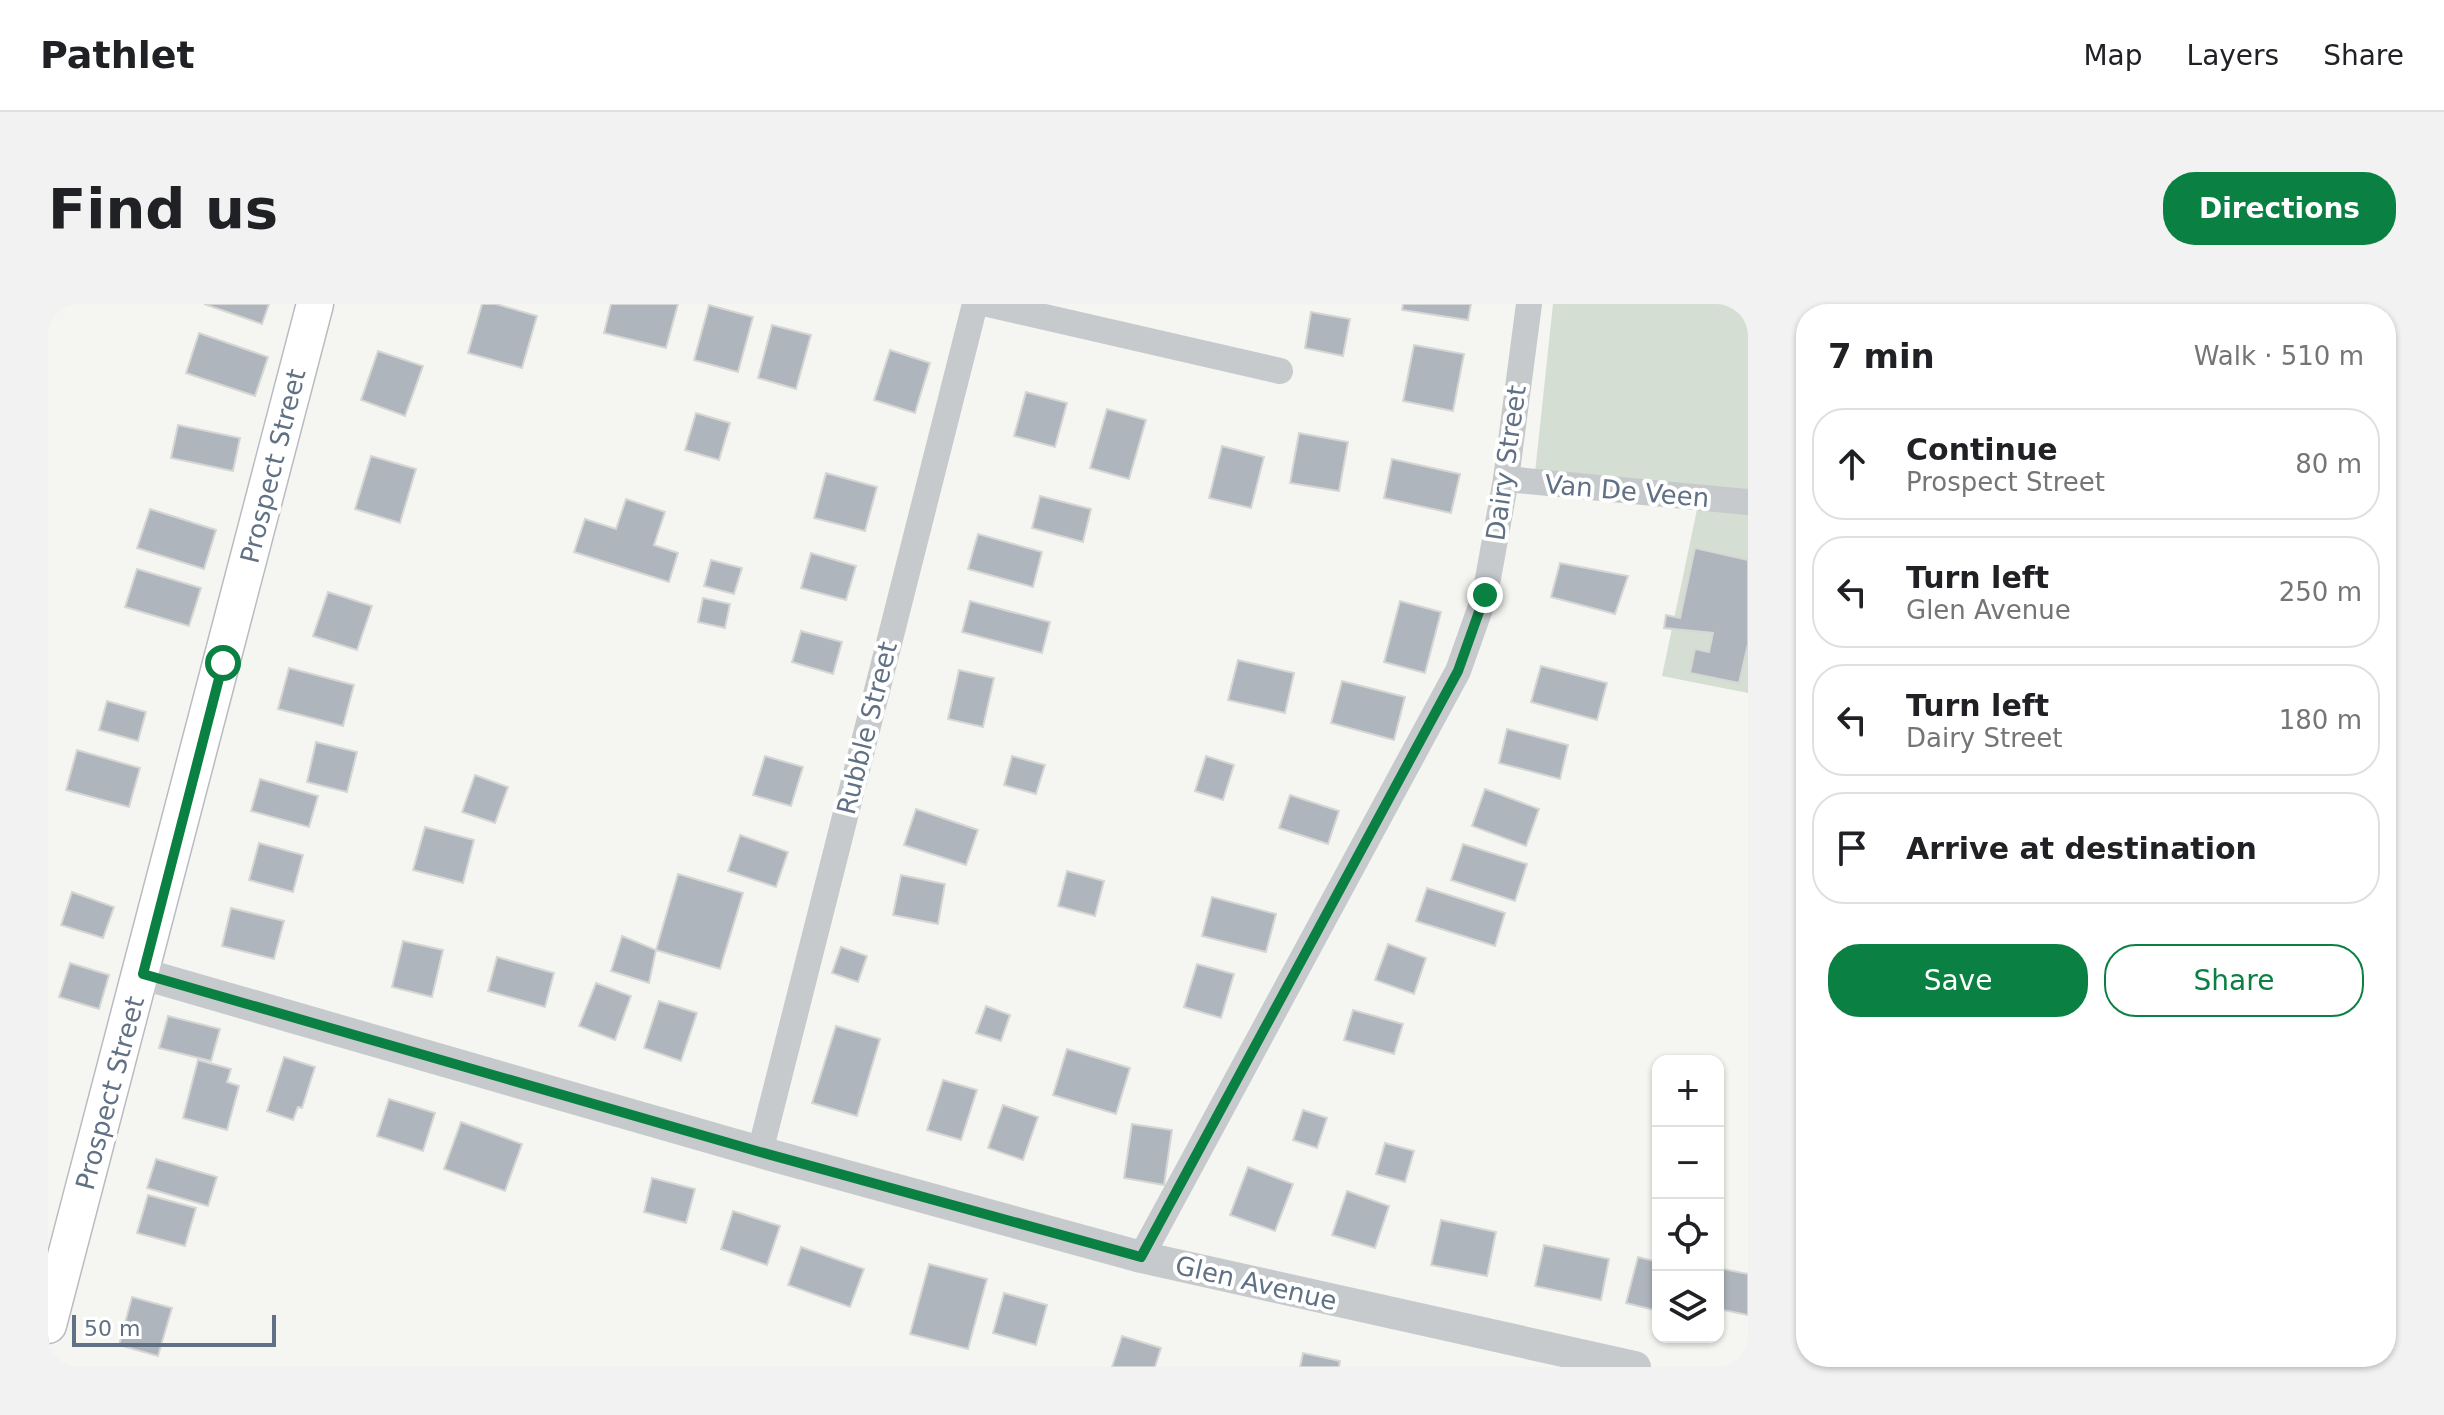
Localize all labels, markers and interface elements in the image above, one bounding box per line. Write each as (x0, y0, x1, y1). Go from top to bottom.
text: Pathlet (40, 33, 195, 77)
text: Map (2083, 39, 2143, 72)
text: Layers (2187, 39, 2279, 72)
text: Share (2323, 39, 2404, 72)
button: Directions (2163, 172, 2396, 245)
text: Find us (48, 176, 278, 241)
text: 7 min (1828, 336, 1935, 376)
text: Walk · 510 m (2194, 341, 2364, 371)
street label: Prospect Street (234, 366, 312, 566)
street label: Dairy Street (1480, 383, 1532, 543)
text: Continue (1906, 432, 2058, 467)
icon: ahead (1830, 442, 1874, 486)
text: 80 m (2295, 449, 2362, 479)
text: Prospect Street (1906, 467, 2105, 497)
street label: Van De Veen (1544, 469, 1710, 513)
text: Turn left (1906, 560, 2049, 595)
icon: left (1830, 570, 1874, 614)
route end (1467, 577, 1503, 613)
text: 250 m (2279, 577, 2362, 607)
text: Glen Avenue (1906, 595, 2071, 625)
street label: Rubble Street (831, 639, 903, 817)
route start (205, 645, 241, 681)
text: Turn left (1906, 688, 2049, 723)
icon: left (1830, 698, 1874, 742)
text: 180 m (2279, 705, 2362, 735)
text: Dairy Street (1906, 723, 2063, 753)
icon: arrive (1830, 826, 1874, 870)
text: Arrive at destination (1906, 831, 2257, 866)
button: Save (1828, 944, 2088, 1017)
button: Share (2104, 944, 2364, 1017)
street label: Prospect Street (70, 993, 150, 1193)
map controls (1652, 1055, 1724, 1343)
button: + (1652, 1055, 1724, 1127)
button: − (1652, 1127, 1724, 1199)
button: locate (1652, 1199, 1724, 1271)
street label: Glen Avenue (1172, 1250, 1340, 1316)
button: layers (1652, 1271, 1724, 1343)
scale bar (72, 1311, 276, 1347)
text: 50 m (84, 1316, 140, 1341)

